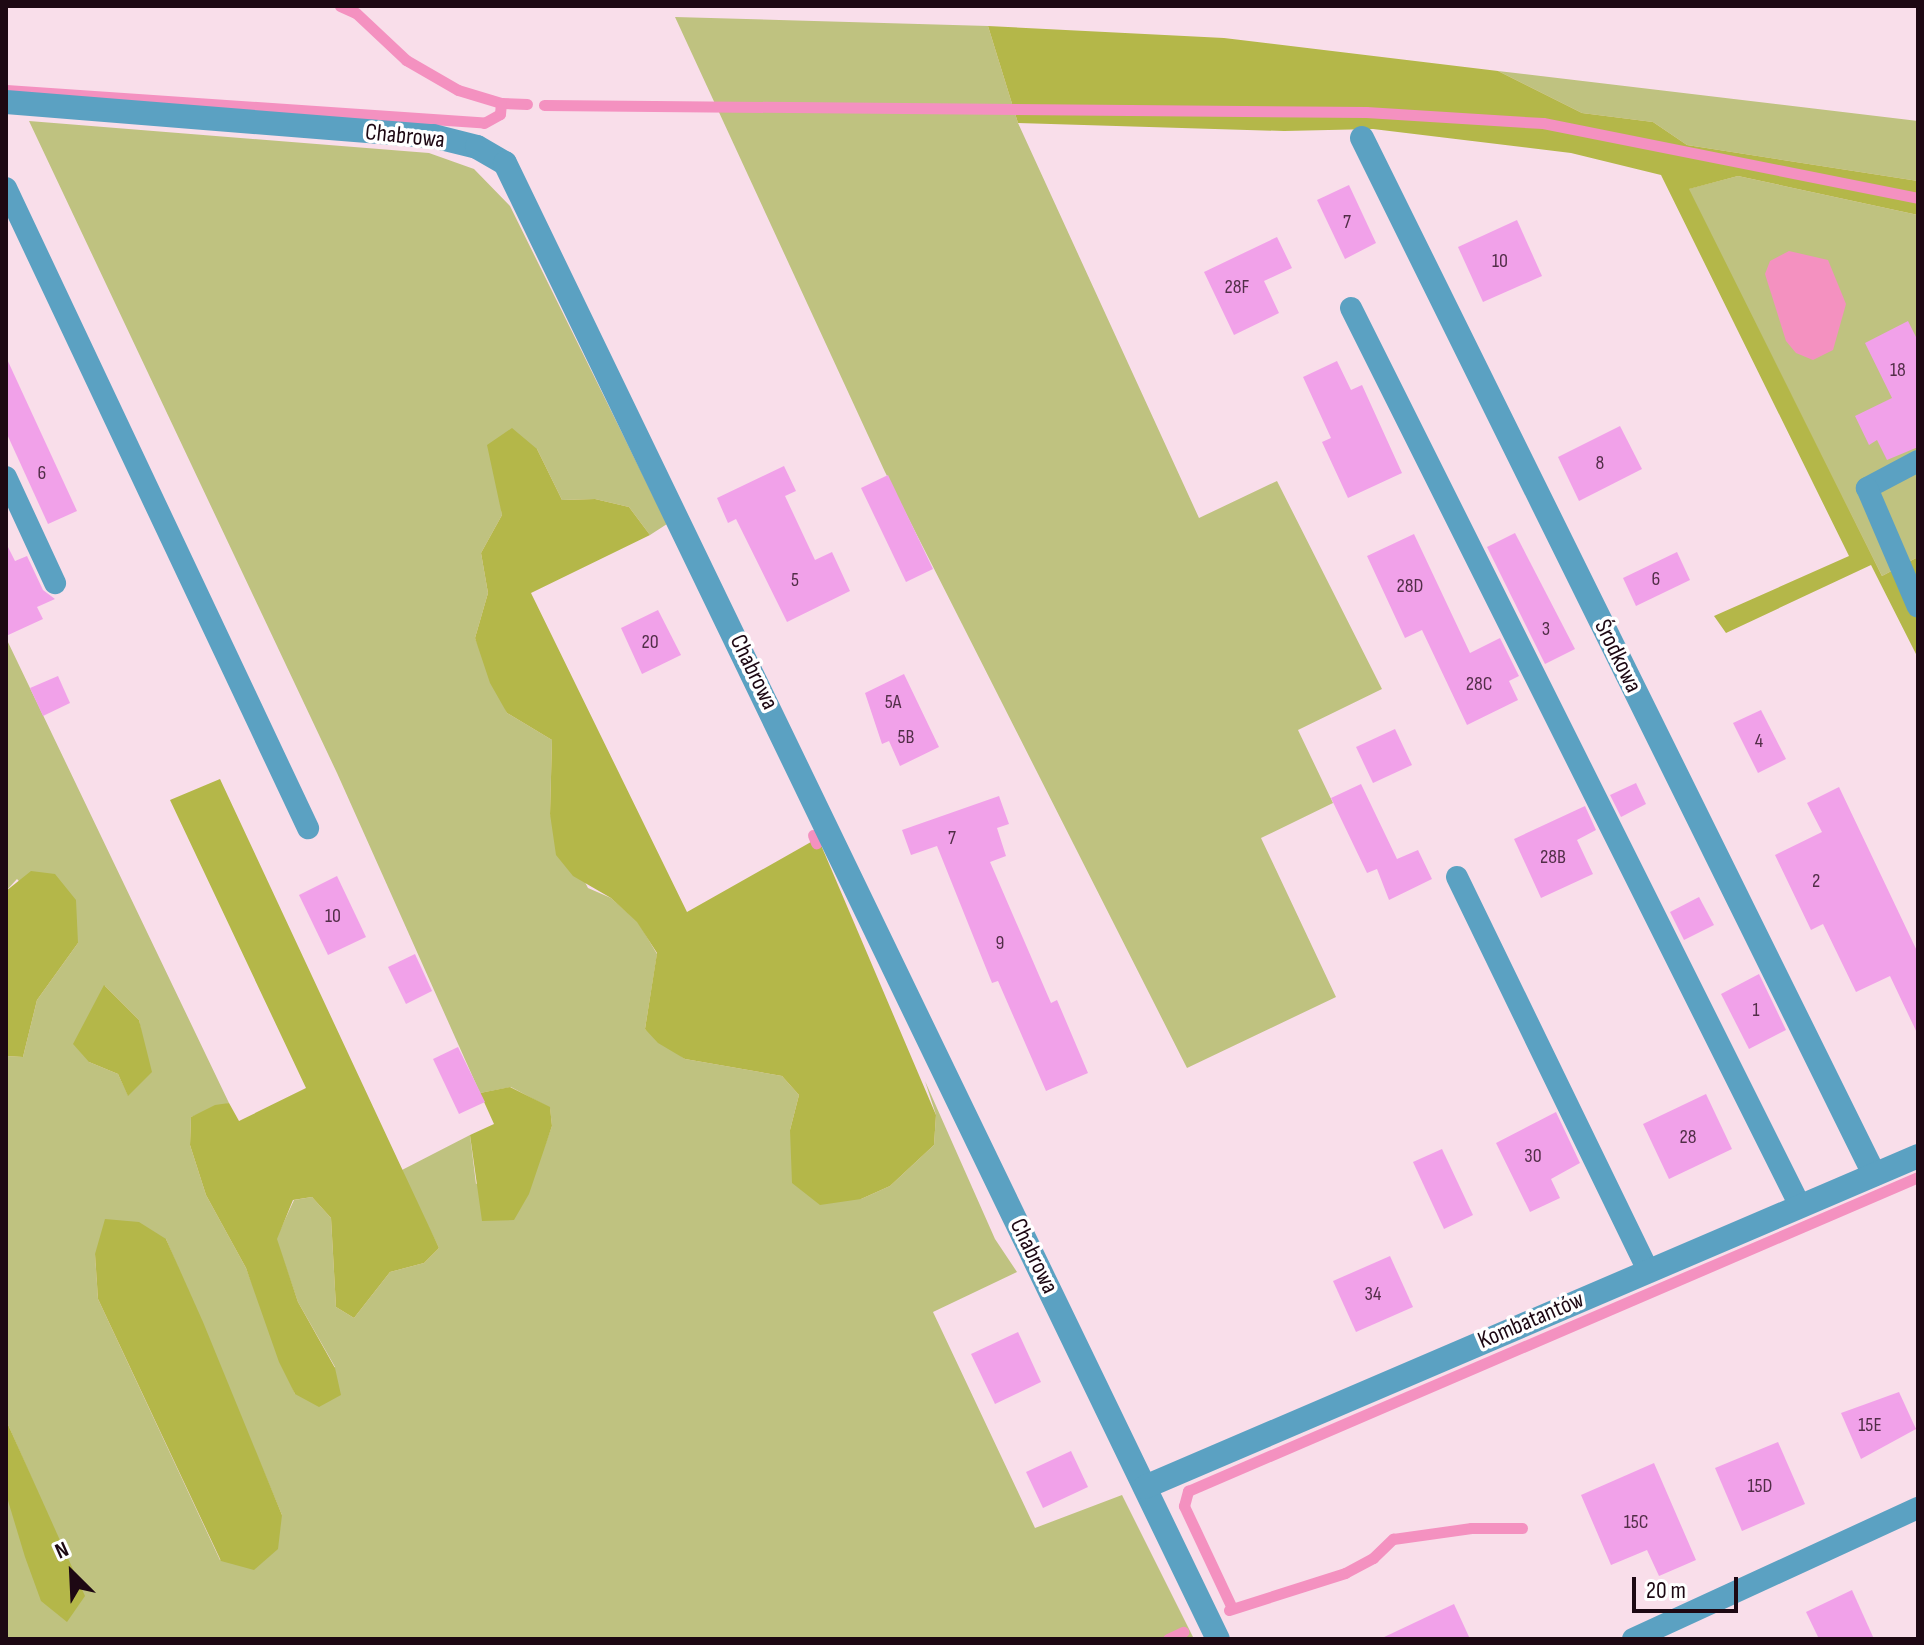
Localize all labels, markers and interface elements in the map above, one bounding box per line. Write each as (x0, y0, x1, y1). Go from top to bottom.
street label: Chabrowa (364, 118, 446, 154)
house number: 7 (1343, 210, 1351, 234)
house number: 10 (1492, 249, 1508, 273)
house number: 28F (1225, 275, 1249, 299)
house number: 18 (1890, 358, 1906, 382)
house number: 8 (1596, 451, 1604, 475)
house number: 6 (38, 461, 46, 485)
house number: 6 (1652, 567, 1660, 591)
house number: 5 (791, 568, 799, 592)
house number: 28D (1397, 574, 1423, 598)
street label: Środkowa (1588, 615, 1648, 697)
house number: 3 (1542, 617, 1550, 641)
house number: 20 (641, 630, 659, 654)
street label: Chabrowa (724, 630, 784, 714)
house number: 28C (1466, 672, 1492, 696)
house number: 5A (885, 690, 901, 714)
house number: 5B (898, 725, 914, 749)
house number: 4 (1755, 729, 1763, 753)
house number: 7 (948, 826, 956, 850)
house number: 28B (1540, 845, 1566, 869)
house number: 2 (1812, 869, 1820, 893)
house number: 10 (325, 904, 341, 928)
house number: 9 (996, 931, 1004, 955)
house number: 1 (1753, 998, 1759, 1022)
house number: 28 (1680, 1125, 1696, 1149)
house number: 30 (1524, 1144, 1542, 1168)
street label: Chabrowa (1004, 1214, 1064, 1298)
house number: 34 (1365, 1282, 1381, 1306)
street label: Kombatantów (1474, 1285, 1588, 1355)
house number: 15E (1858, 1413, 1882, 1437)
house number: 15D (1748, 1474, 1772, 1498)
house number: 15C (1624, 1510, 1648, 1534)
north arrow (32, 1533, 112, 1613)
text: N (51, 1536, 73, 1565)
scale bar (1636, 1561, 1742, 1611)
text: 20 m (1646, 1576, 1686, 1605)

